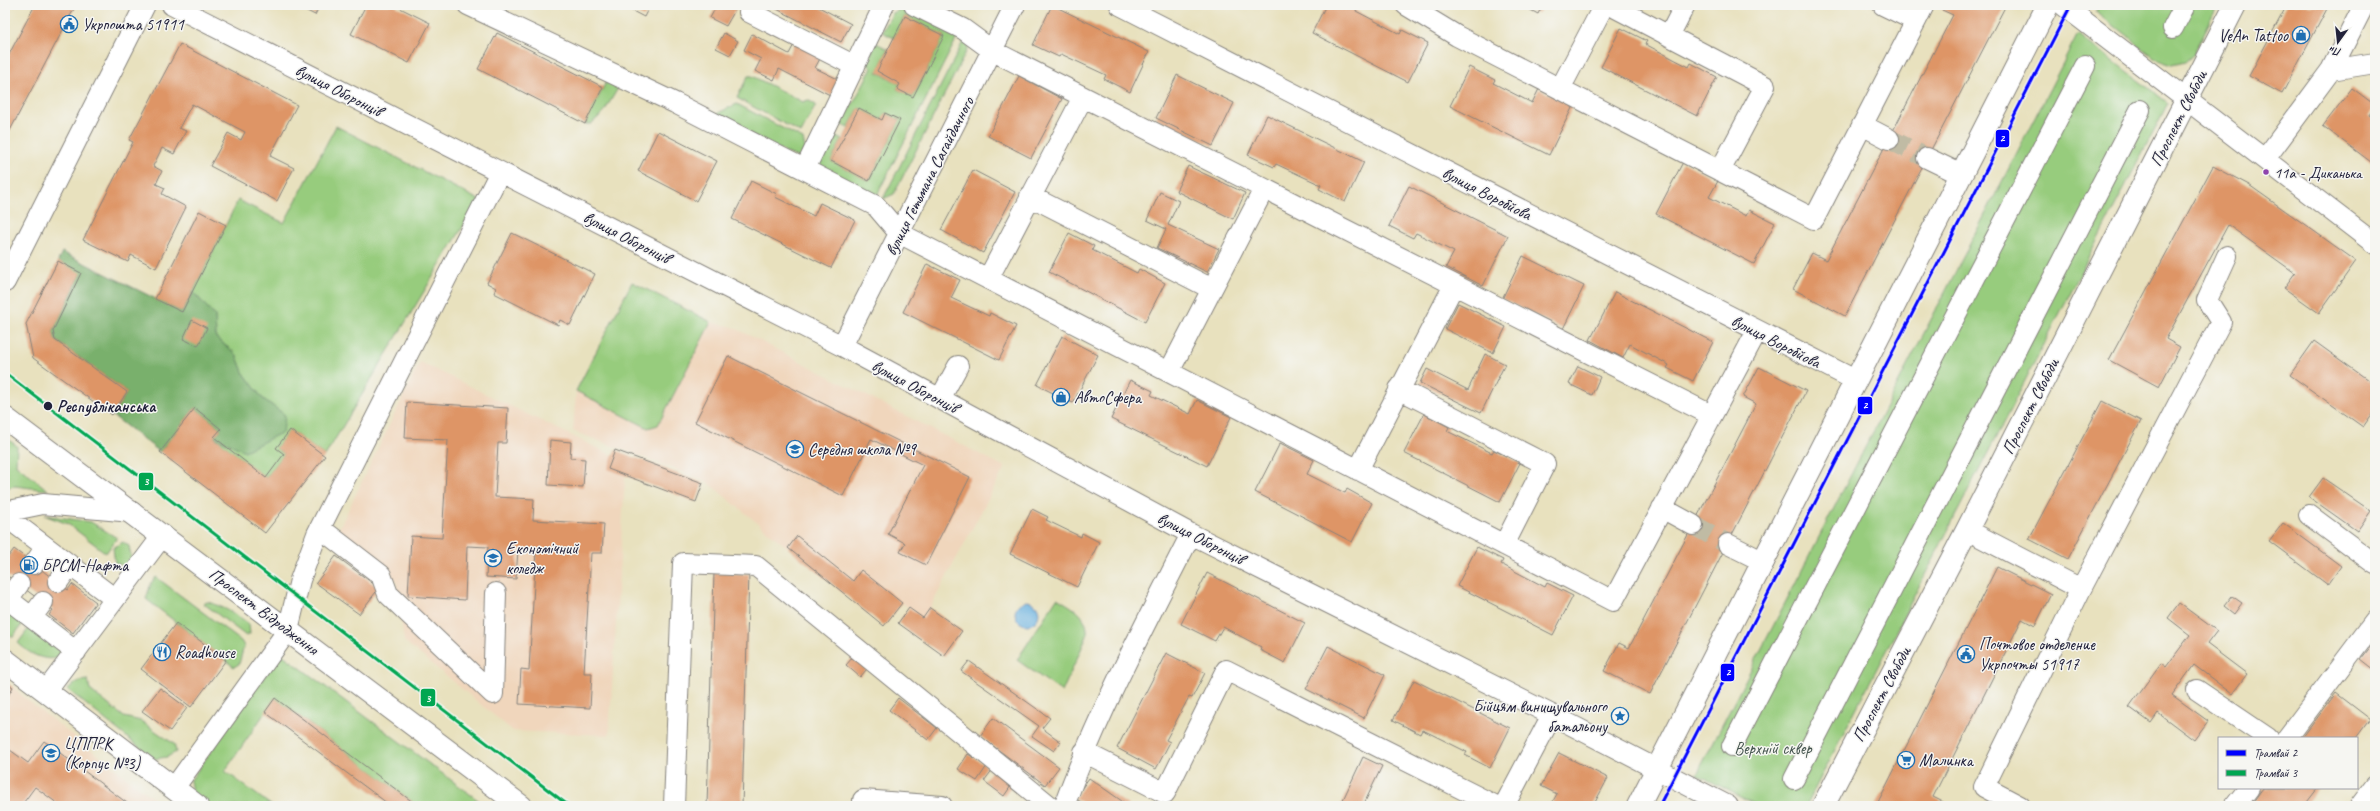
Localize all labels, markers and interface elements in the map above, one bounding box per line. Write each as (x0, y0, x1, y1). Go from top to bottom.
public building icon: Укрпошта 51911 (59, 14, 79, 34)
place label: Укрпошта 51911 (82, 14, 185, 35)
north arrow (2318, 22, 2358, 62)
place label: VeAn Tattoo (2219, 25, 2289, 46)
shop icon: VeAn Tattoo (2291, 25, 2311, 45)
text: Пн (2327, 43, 2343, 60)
street label: вулиця Оборонців (292, 60, 389, 123)
street label: Проспект Свободи (2145, 65, 2212, 170)
street label: вулиця Гетьмана Сагайдачного (880, 92, 979, 259)
line badge: 2 (1995, 129, 2010, 148)
text: 2 (2000, 131, 2006, 145)
street label: вулиця Воробйова (1439, 162, 1536, 225)
place label: 11а - Диканька (2274, 163, 2363, 183)
marker: 11а - Диканька (2261, 167, 2271, 177)
street label: вулиця Оборонців (580, 207, 677, 270)
street label: вулиця Воробйова (1728, 310, 1825, 373)
street label: Проспект Свободи (1997, 353, 2064, 458)
street label: вулиця Оборонців (868, 355, 965, 420)
shop icon: АвтоСфера (1051, 387, 1071, 407)
place label: АвтоСфера (1074, 387, 1143, 408)
place label: Республіканська (57, 396, 157, 417)
line badge: 2 (1857, 396, 1873, 415)
text: 2 (1863, 398, 1869, 412)
marker: Республіканська (42, 400, 54, 412)
school or university icon: Середня школа №9 (785, 439, 805, 459)
place label: Середня школа №9 (808, 439, 917, 460)
line badge: 3 (138, 472, 154, 491)
text: 3 (144, 474, 150, 488)
street label: вулиця Оборонців (1154, 508, 1251, 571)
place label: Економічний коледж (506, 538, 579, 579)
school or university icon: Економічний коледж (483, 548, 503, 568)
fuel station icon: БРСМ-Нафта (19, 555, 39, 575)
place label: БРСМ-Нафта (42, 555, 129, 576)
street label: Проспект Відродження (205, 563, 324, 660)
place label: Почтовое отделение Укрпочты 51917 (1979, 634, 2096, 675)
restaurant icon: Roadhouse (152, 642, 172, 662)
place label: Roadhouse (175, 642, 236, 663)
street label: Проспект Свободи (1848, 642, 1916, 745)
public building icon: Почтовое отделение Укрпочты 51917 (1956, 644, 1976, 664)
line badge: 2 (1720, 663, 1735, 682)
text: 2 (1726, 665, 1732, 679)
line badge: 3 (420, 688, 436, 707)
text: 3 (426, 691, 432, 705)
place label: Бійцям винищувального батальону (1473, 696, 1608, 737)
place icon: Бійцям винищувального батальону (1610, 706, 1630, 726)
place label: ЦППРК (Корпус №3) (64, 733, 142, 774)
legend (2218, 737, 2358, 789)
park label: Верхній сквер (1734, 738, 1813, 759)
school or university icon: ЦППРК (Корпус №3) (41, 743, 61, 763)
text: Трамвай 2 (2254, 745, 2299, 761)
supermarket icon: Малинка (1896, 750, 1916, 770)
place label: Малинка (1919, 750, 1975, 771)
text: Трамвай 3 (2254, 765, 2299, 781)

